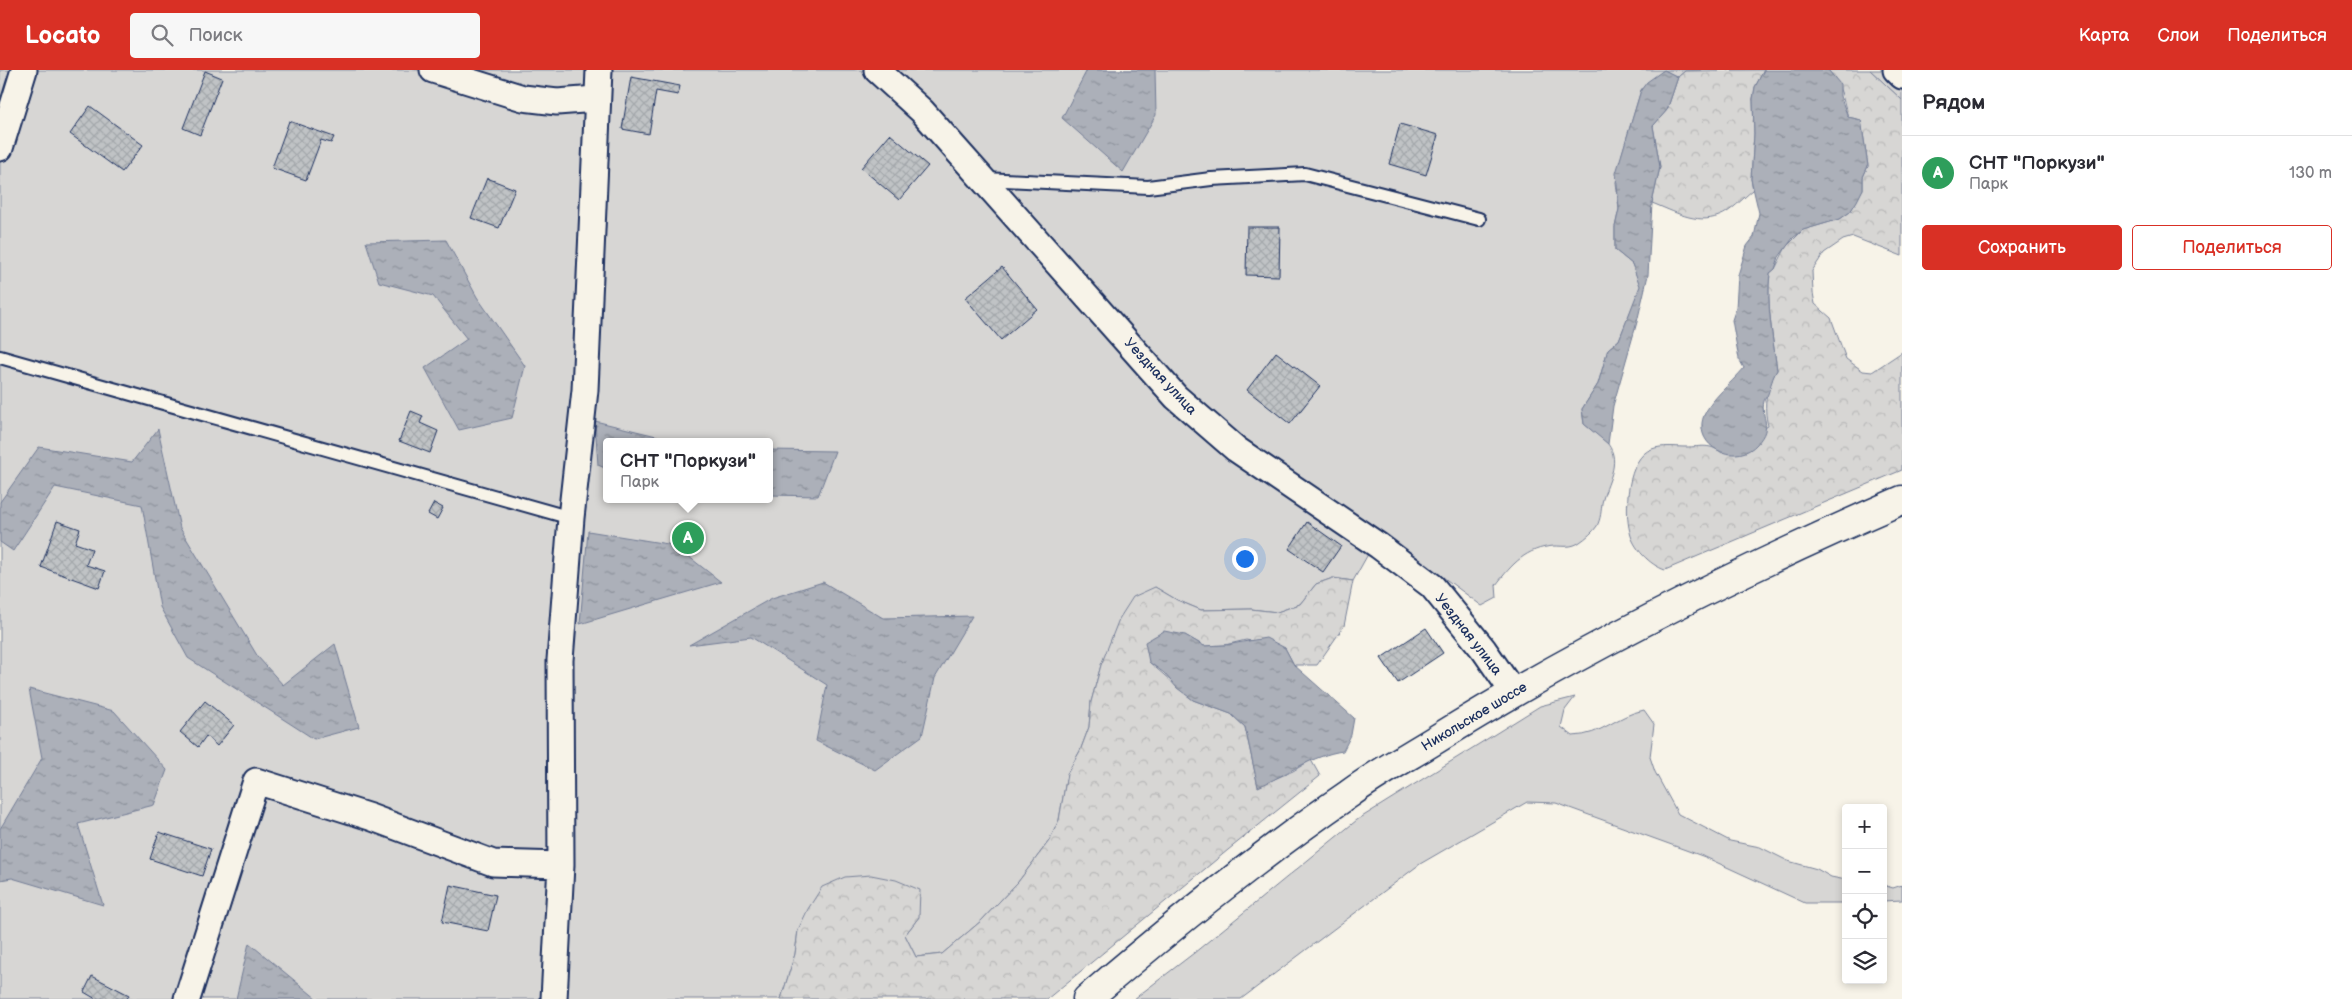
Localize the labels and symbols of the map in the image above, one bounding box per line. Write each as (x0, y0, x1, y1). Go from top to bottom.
street label: Уездная улица (1121, 334, 1201, 419)
pin: A (672, 519, 704, 557)
your location (1232, 546, 1258, 572)
street label: Уездная улица (1432, 590, 1506, 679)
street label: Никольское шоссе (1418, 678, 1530, 755)

